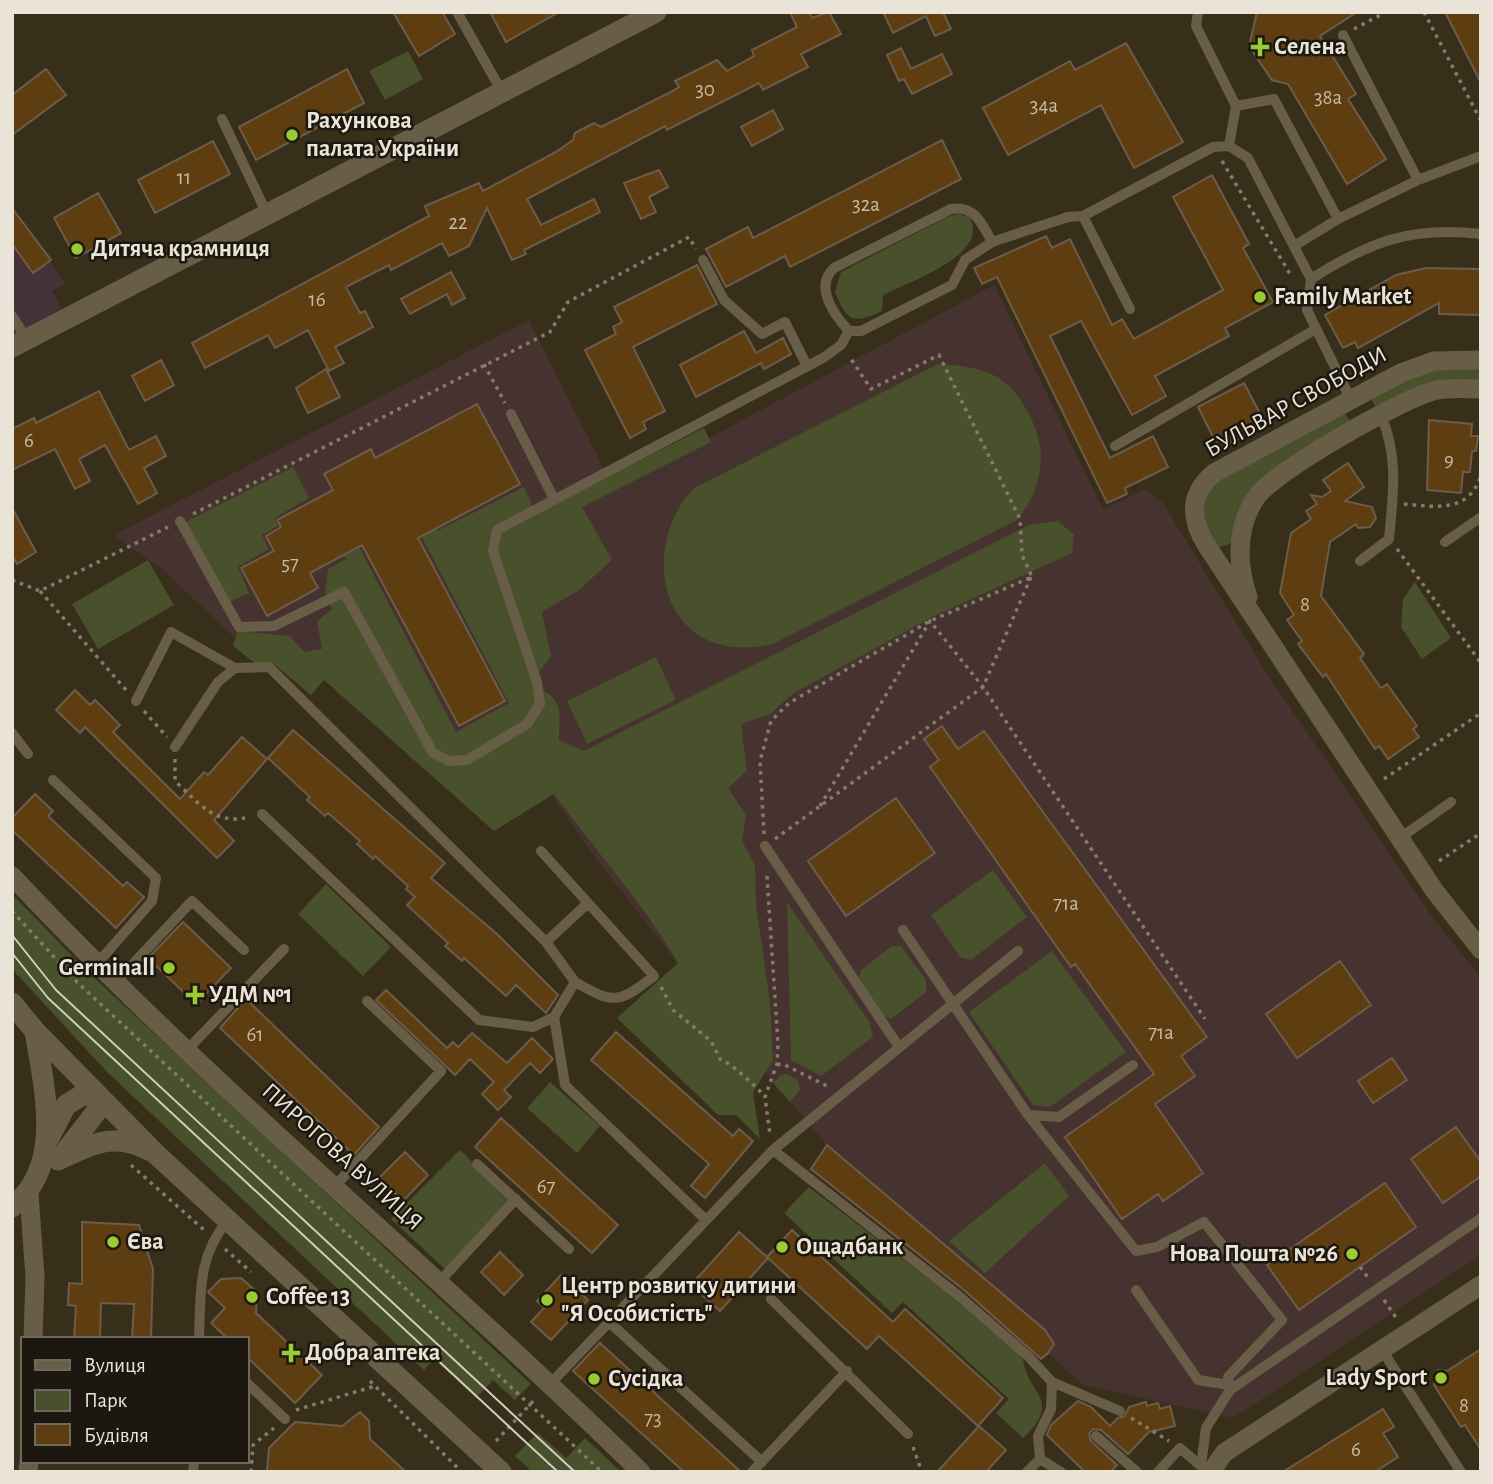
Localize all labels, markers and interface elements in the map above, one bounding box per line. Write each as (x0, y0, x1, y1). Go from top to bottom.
place label: Селена (1274, 35, 1346, 59)
marker: Селена (1252, 39, 1268, 55)
house number: 30 (695, 79, 715, 100)
house number: 38а (1314, 87, 1343, 108)
house number: 34а (1030, 95, 1059, 116)
place label: Рахункова палата України (306, 109, 459, 161)
marker: Рахункова палата України (284, 127, 300, 143)
house number: 11 (177, 167, 191, 188)
house number: 32а (852, 194, 880, 215)
house number: 22 (448, 212, 468, 233)
place label: Дитяча крамниця (91, 237, 270, 261)
marker: Дитяча крамниця (69, 241, 85, 257)
place label: Family Market (1274, 285, 1411, 309)
house number: 16 (308, 289, 326, 310)
marker: Family Market (1252, 289, 1268, 305)
street label: БУЛЬВАР СВОБОДИ (1201, 342, 1391, 462)
house number: 6 (24, 430, 34, 451)
house number: 9 (1444, 449, 1454, 470)
house number: 57 (281, 553, 299, 574)
house number: 8 (1300, 594, 1310, 615)
house number: 71а (1053, 893, 1079, 914)
place label: Germinall (59, 956, 155, 980)
marker: Germinall (161, 960, 177, 976)
place label: УДМ №1 (209, 983, 292, 1007)
marker: УДМ №1 (187, 987, 203, 1003)
house number: 71а (1148, 1022, 1174, 1043)
house number: 61 (246, 1024, 264, 1045)
street label: ПИРОГОВА ВУЛИЦЯ (257, 1079, 427, 1235)
house number: 67 (537, 1176, 556, 1197)
place label: Єва (127, 1230, 164, 1254)
marker: Єва (105, 1234, 121, 1250)
place label: Ощадбанк (796, 1235, 903, 1259)
marker: Ощадбанк (774, 1239, 790, 1255)
place label: Нова Пошта №26 (1169, 1242, 1338, 1266)
marker: Нова Пошта №26 (1344, 1246, 1360, 1262)
place label: Центр розвитку дитини "Я Особистість" (561, 1274, 797, 1326)
place label: Coffee 13 (266, 1285, 350, 1309)
marker: Coffee 13 (244, 1289, 260, 1305)
marker: Центр розвитку дитини "Я Особистість" (539, 1292, 555, 1308)
legend (21, 1337, 248, 1463)
place label: Добра аптека (305, 1341, 440, 1365)
marker: Добра аптека (283, 1345, 299, 1361)
text: Вулиця (84, 1355, 146, 1376)
place label: Lady Sport (1325, 1366, 1427, 1390)
place label: Сусідка (608, 1367, 683, 1391)
marker: Lady Sport (1433, 1370, 1449, 1386)
marker: Сусідка (586, 1371, 602, 1387)
text: Парк (84, 1390, 128, 1411)
house number: 8 (1459, 1395, 1469, 1416)
house number: 73 (644, 1408, 662, 1429)
text: Будівля (84, 1425, 149, 1446)
house number: 6 (1351, 1439, 1361, 1460)

